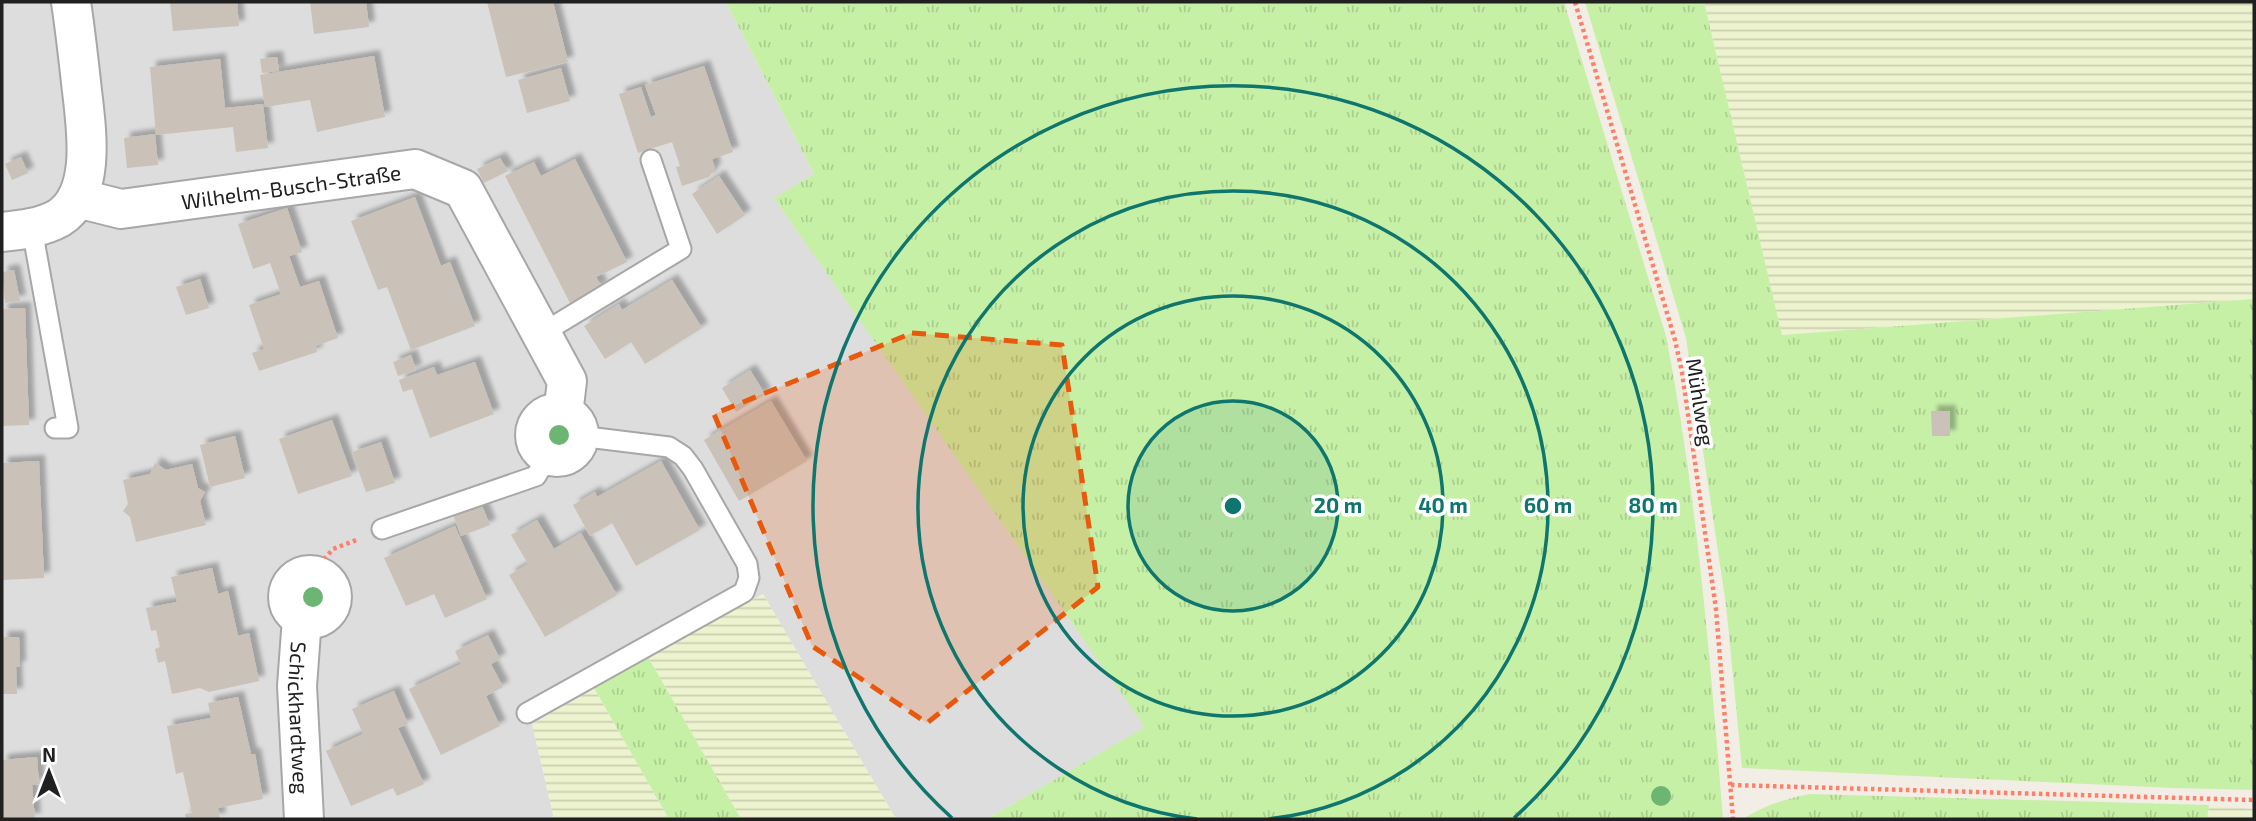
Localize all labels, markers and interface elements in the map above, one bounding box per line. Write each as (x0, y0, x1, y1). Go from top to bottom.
street label: Wilhelm-Busch-Straße (180, 159, 402, 213)
street label: Mühlweg (1682, 356, 1720, 448)
text: 20 m (1314, 492, 1362, 517)
text: 40 m (1418, 492, 1468, 517)
text: 60 m (1524, 492, 1572, 517)
text: 80 m (1628, 492, 1678, 517)
centre of rings (1221, 494, 1245, 518)
street label: Schickhardtweg (284, 641, 315, 795)
north arrow (14, 737, 84, 807)
text: N (42, 743, 56, 766)

